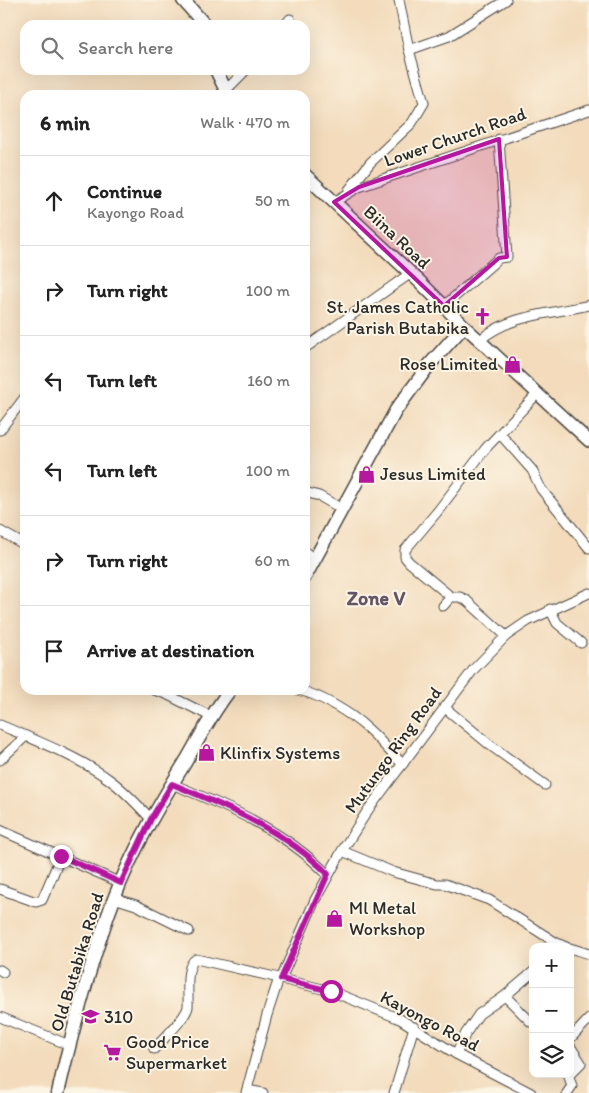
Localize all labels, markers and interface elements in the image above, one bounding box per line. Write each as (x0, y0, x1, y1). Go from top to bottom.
search box (20, 20, 310, 75)
icon: search (38, 34, 66, 62)
text: Search here (78, 36, 173, 59)
street label: Lower Church Road (381, 102, 529, 172)
text: 6 min (40, 110, 90, 135)
text: Walk · 470 m (200, 113, 290, 132)
text: Continue (87, 180, 162, 203)
icon: ahead (40, 187, 68, 215)
text: 50 m (255, 191, 290, 210)
street label: Biina Road (359, 201, 435, 274)
text: Kayongo Road (87, 203, 184, 222)
icon: right (40, 277, 68, 305)
text: Turn right (87, 279, 168, 302)
text: 100 m (246, 281, 290, 300)
place label: St. James Catholic Parish Butabika (327, 296, 470, 339)
church icon: St. James Catholic Parish Butabika (473, 307, 493, 327)
place label: Rose Limited (399, 353, 498, 375)
shop icon: Rose Limited (502, 354, 522, 374)
icon: left (40, 367, 68, 395)
text: Turn left (87, 369, 157, 392)
text: 160 m (247, 371, 290, 390)
icon: left (40, 457, 68, 485)
text: Turn left (87, 459, 157, 482)
text: 100 m (246, 461, 290, 480)
place label: Jesus Limited (380, 463, 486, 485)
shop icon: Jesus Limited (356, 464, 376, 484)
icon: right (40, 547, 68, 575)
text: Turn right (87, 549, 168, 572)
text: 60 m (255, 551, 290, 570)
district label: Zone V (347, 586, 406, 610)
icon: arrive (40, 637, 68, 665)
text: Arrive at destination (87, 639, 254, 662)
street label: Mutungo Ring Road (340, 682, 446, 818)
place label: Klinfix Systems (220, 742, 340, 764)
shop icon: Klinfix Systems (196, 743, 216, 763)
route end (50, 845, 73, 868)
street label: Old Butabika Road (45, 889, 109, 1034)
place label: Ml Metal Workshop (349, 897, 425, 940)
shop icon: Ml Metal Workshop (325, 908, 345, 928)
map controls (529, 943, 574, 1078)
button: + (529, 943, 574, 988)
route start (320, 980, 343, 1003)
street label: Kayongo Road (377, 986, 483, 1056)
button: − (529, 988, 574, 1033)
place label: 310 (104, 1006, 133, 1028)
school or university icon: 310 (80, 1007, 100, 1027)
place label: Good Price Supermarket (126, 1031, 227, 1074)
button: layers (529, 1033, 574, 1078)
supermarket icon: Good Price Supermarket (102, 1042, 122, 1062)

